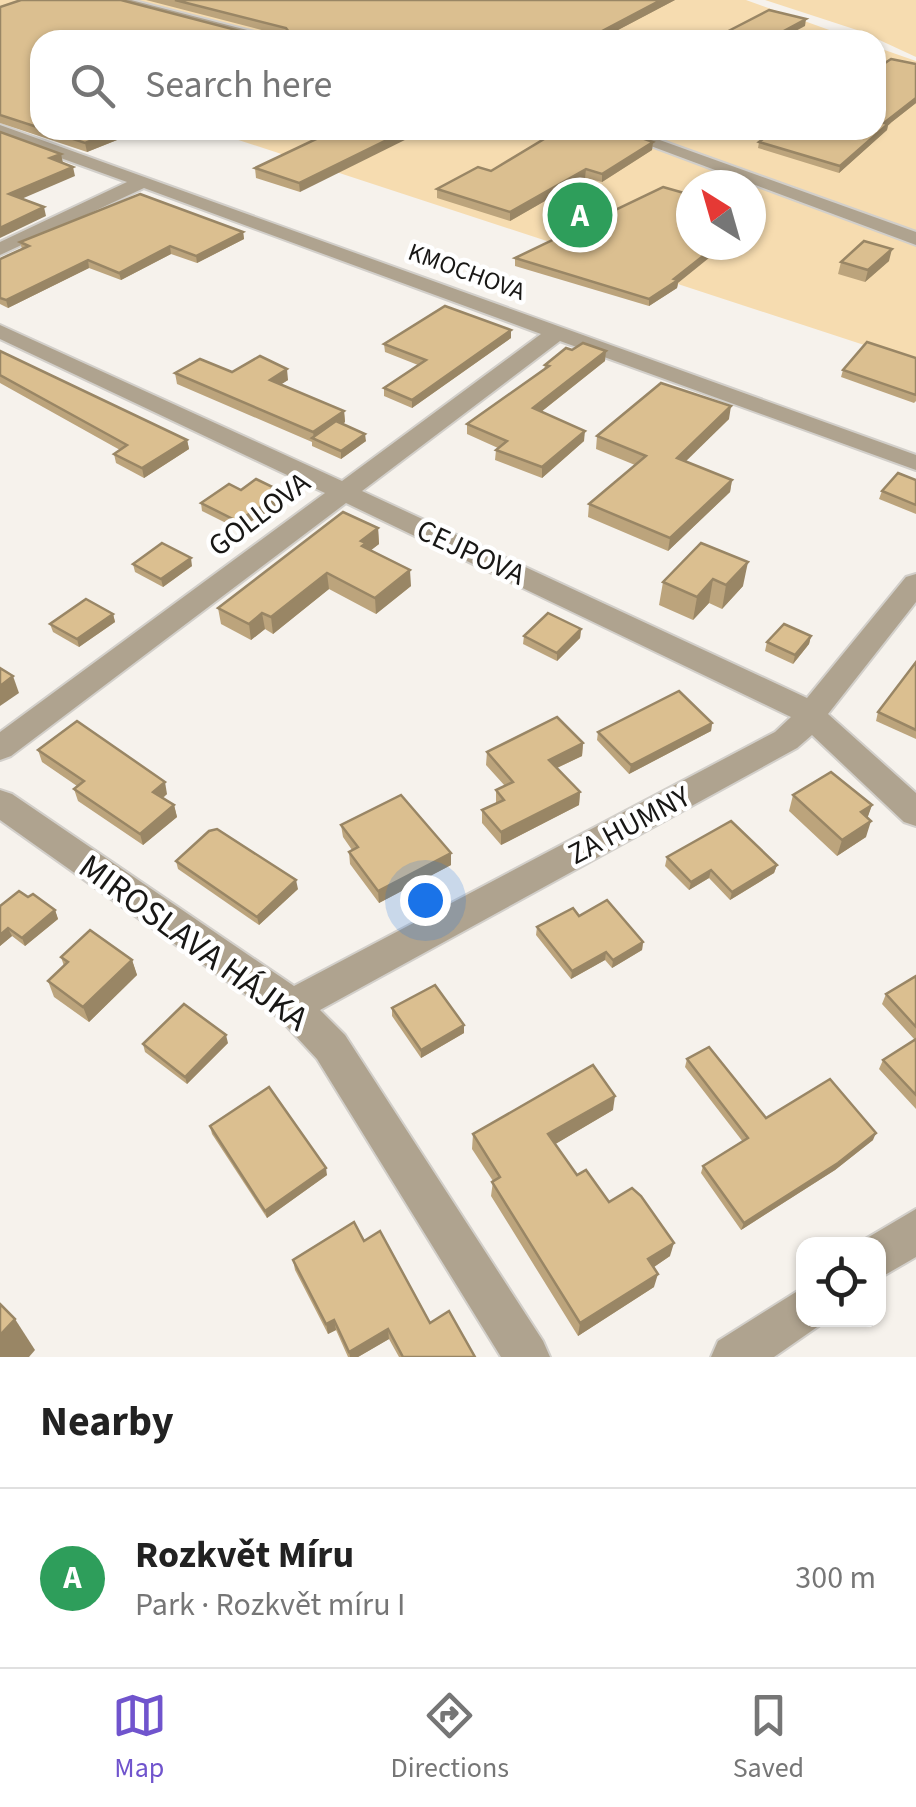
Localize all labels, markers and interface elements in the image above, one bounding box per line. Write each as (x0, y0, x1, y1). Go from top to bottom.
search box (30, 30, 886, 140)
icon: search (65, 58, 120, 113)
text: Search here (145, 58, 332, 112)
north arrow (676, 170, 766, 260)
pin: A (548, 178, 612, 252)
street label: KMOCHOVA (403, 234, 531, 310)
street label: GOLLOVA (199, 461, 320, 567)
street label: CEJPOVA (409, 509, 533, 597)
street label: ZA HUMNY (561, 775, 699, 876)
street label: MIROSLAVA HÁJKA (68, 842, 319, 1043)
your location (400, 875, 451, 926)
map controls (796, 1237, 886, 1327)
button: locate (796, 1237, 886, 1327)
text: Nearby (40, 1392, 174, 1452)
text: Rozkvět Míru (135, 1528, 354, 1582)
text: A (63, 1555, 82, 1601)
text: 300 m (795, 1555, 876, 1601)
text: Park · Rozkvět míru I (135, 1582, 405, 1628)
tab: Map (112, 1688, 167, 1788)
tab: Directions (391, 1688, 509, 1788)
tab: Saved (733, 1688, 804, 1788)

